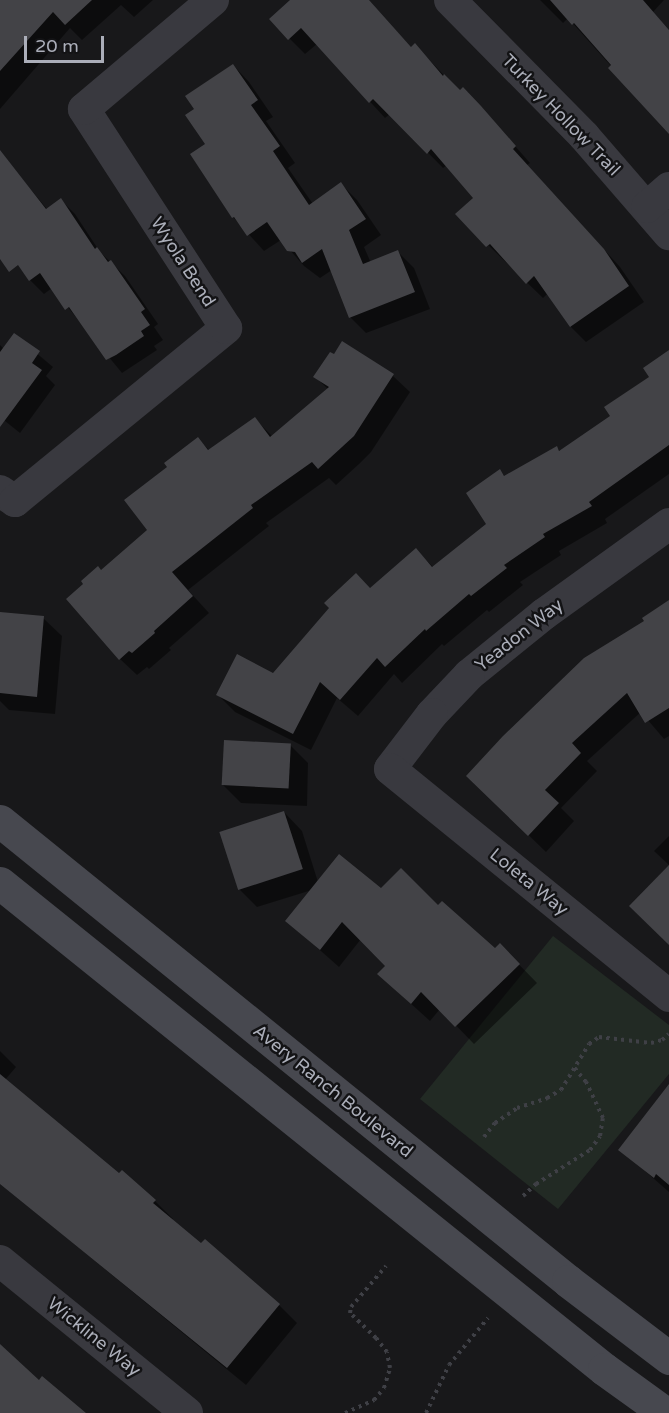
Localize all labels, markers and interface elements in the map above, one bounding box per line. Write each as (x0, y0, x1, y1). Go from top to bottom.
scale bar (27, 24, 106, 62)
text: 20 m (35, 35, 79, 57)
street label: Turkey Hollow Trail (497, 50, 625, 180)
street label: Wyola Bend (146, 213, 220, 311)
street label: Yeadon Way (471, 594, 567, 676)
street label: Loleta Way (485, 844, 573, 920)
street label: Avery Ranch Boulevard (249, 1020, 417, 1162)
street label: Wickline Way (43, 1293, 145, 1381)

